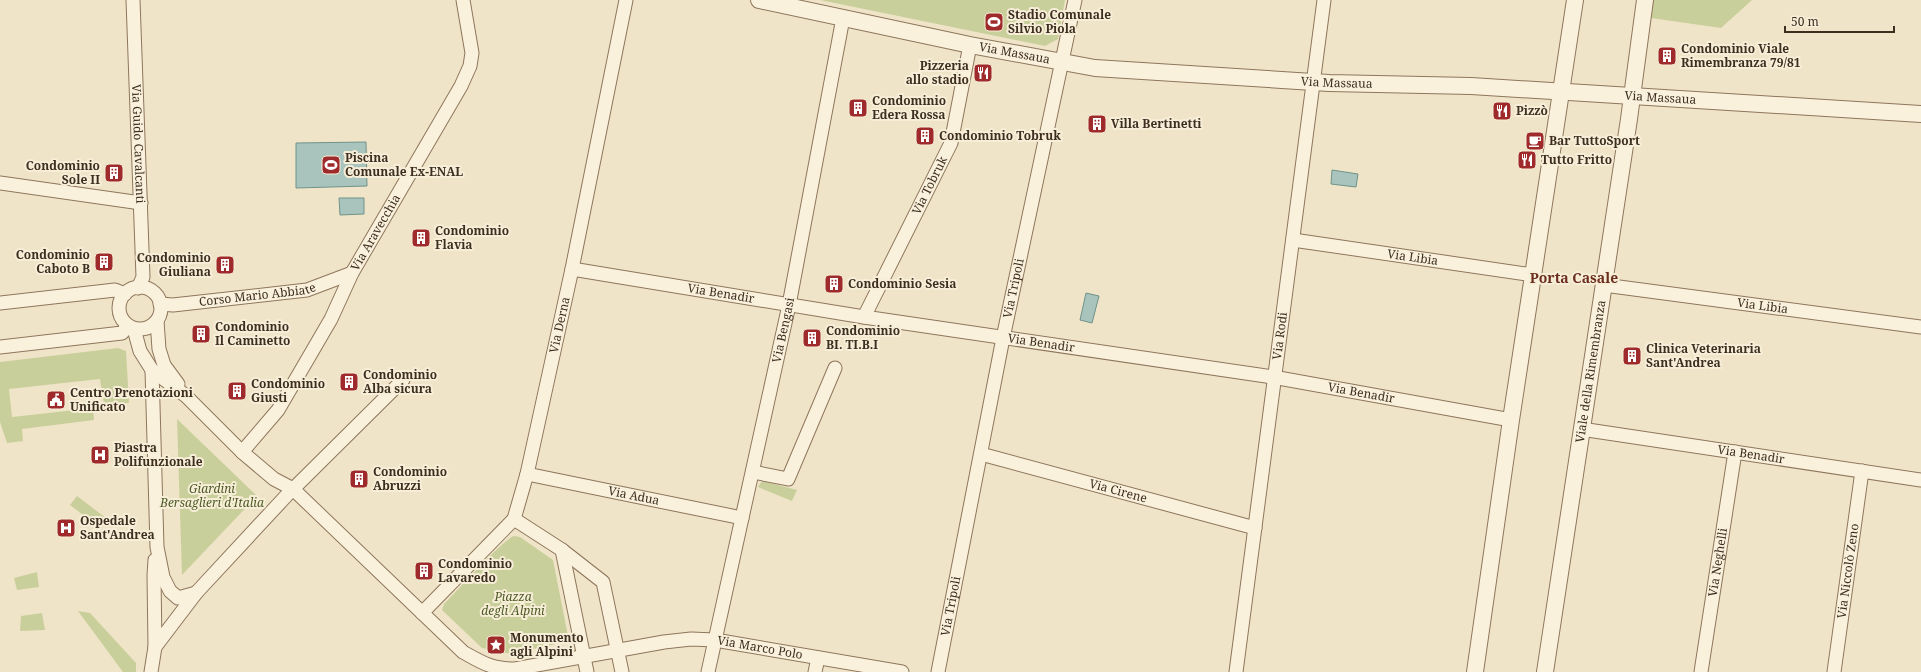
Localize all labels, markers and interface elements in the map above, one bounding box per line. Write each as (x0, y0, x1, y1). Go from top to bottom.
place label: Stadio Comunale Silvio Piola (1008, 6, 1111, 37)
scale bar (1785, 8, 1894, 34)
sports icon: Stadio Comunale Silvio Piola (983, 11, 1005, 33)
text: 50 m (1791, 13, 1819, 30)
street label: Via Massaua (978, 38, 1052, 68)
place label: Condominio Viale Rimembranza 79/81 (1681, 40, 1801, 71)
building icon: Condominio Viale Rimembranza 79/81 (1656, 45, 1678, 67)
place label: Pizzeria allo stadio (906, 57, 969, 88)
restaurant icon: Pizzeria allo stadio (972, 62, 994, 84)
street label: Via Massaua (1300, 72, 1373, 92)
street label: Via Guido Cavalcanti (128, 84, 149, 204)
street label: Via Massaua (1624, 87, 1697, 108)
place label: Condominio Edera Rossa (872, 92, 946, 123)
building icon: Condominio Edera Rossa (847, 97, 869, 119)
restaurant icon: Pizzò (1491, 100, 1513, 122)
place label: Pizzò (1516, 102, 1548, 119)
building icon: Villa Bertinetti (1086, 113, 1108, 135)
place label: Villa Bertinetti (1111, 115, 1202, 132)
building icon: Condominio Tobruk (914, 125, 936, 147)
place label: Condominio Tobruk (939, 127, 1061, 144)
cafe icon: Bar TuttoSport (1524, 130, 1546, 152)
place label: Bar TuttoSport (1549, 132, 1640, 149)
place label: Piscina Comunale Ex-ENAL (345, 149, 463, 180)
restaurant icon: Tutto Fritto (1516, 149, 1538, 171)
place label: Tutto Fritto (1541, 151, 1612, 168)
street label: Via Tobruk (908, 152, 951, 217)
sports icon: Piscina Comunale Ex-ENAL (320, 154, 342, 176)
place label: Condominio Sole II (26, 157, 100, 188)
building icon: Condominio Sole II (103, 162, 125, 184)
street label: Via Aravecchia (346, 191, 404, 274)
place label: Condominio Flavia (435, 222, 509, 253)
building icon: Condominio Flavia (410, 227, 432, 249)
street label: Via Libia (1386, 245, 1440, 269)
place label: Condominio Caboto B (16, 246, 90, 277)
place label: Condominio Giuliana (137, 249, 211, 280)
building icon: Condominio Caboto B (93, 251, 115, 273)
building icon: Condominio Giuliana (214, 254, 236, 276)
street label: Via Tripoli (998, 257, 1028, 320)
district label: Porta Casale (1530, 268, 1618, 287)
building icon: Condominio Sesia (823, 273, 845, 295)
place label: Condominio Sesia (848, 275, 956, 292)
street label: Corso Mario Abbiate (198, 278, 318, 310)
street label: Via Benadir (686, 279, 756, 307)
street label: Via Libia (1736, 294, 1789, 317)
street label: Via Derna (545, 295, 574, 355)
street label: Via Bengasi (767, 296, 798, 364)
street label: Viale della Rimembranza (1571, 299, 1609, 444)
street label: Via Rodi (1268, 311, 1291, 361)
place label: Condominio Il Caminetto (215, 318, 290, 349)
place label: Condominio BI. TI.B.I (826, 322, 900, 353)
building icon: Condominio Il Caminetto (190, 323, 212, 345)
building icon: Condominio BI. TI.B.I (801, 327, 823, 349)
street label: Via Benadir (1007, 329, 1076, 356)
place label: Clinica Veterinaria Sant'Andrea (1646, 340, 1761, 371)
building icon: Clinica Veterinaria Sant'Andrea (1621, 345, 1643, 367)
place label: Condominio Alba sicura (363, 366, 437, 397)
building icon: Condominio Alba sicura (338, 371, 360, 393)
place label: Condominio Giusti (251, 375, 325, 406)
street label: Via Benadir (1327, 378, 1396, 407)
building icon: Condominio Giusti (226, 380, 248, 402)
place label: Centro Prenotazioni Unificato (70, 384, 194, 415)
public building icon: Centro Prenotazioni Unificato (45, 389, 67, 411)
place label: Piastra Polifunzionale (114, 439, 203, 470)
street label: Via Benadir (1717, 441, 1786, 467)
hospital icon: Piastra Polifunzionale (89, 444, 111, 466)
place label: Condominio Abruzzi (373, 463, 447, 494)
building icon: Condominio Abruzzi (348, 468, 370, 490)
street label: Via Cirene (1087, 475, 1149, 506)
park label: Giardini Bersaglieri d'Italia (159, 480, 264, 511)
street label: Via Adua (607, 482, 661, 509)
place label: Ospedale Sant'Andrea (80, 512, 155, 543)
hospital icon: Ospedale Sant'Andrea (55, 517, 77, 539)
street label: Via Niccolò Zeno (1833, 522, 1863, 619)
street label: Via Neghelli (1704, 527, 1731, 598)
place label: Condominio Lavaredo (438, 555, 512, 586)
building icon: Condominio Lavaredo (413, 560, 435, 582)
street label: Via Tripoli (936, 575, 964, 638)
park label: Piazza degli Alpini (481, 588, 545, 619)
place label: Monumento agli Alpini (510, 629, 584, 660)
street label: Via Marco Polo (716, 632, 804, 663)
place icon: Monumento agli Alpini (485, 634, 507, 656)

